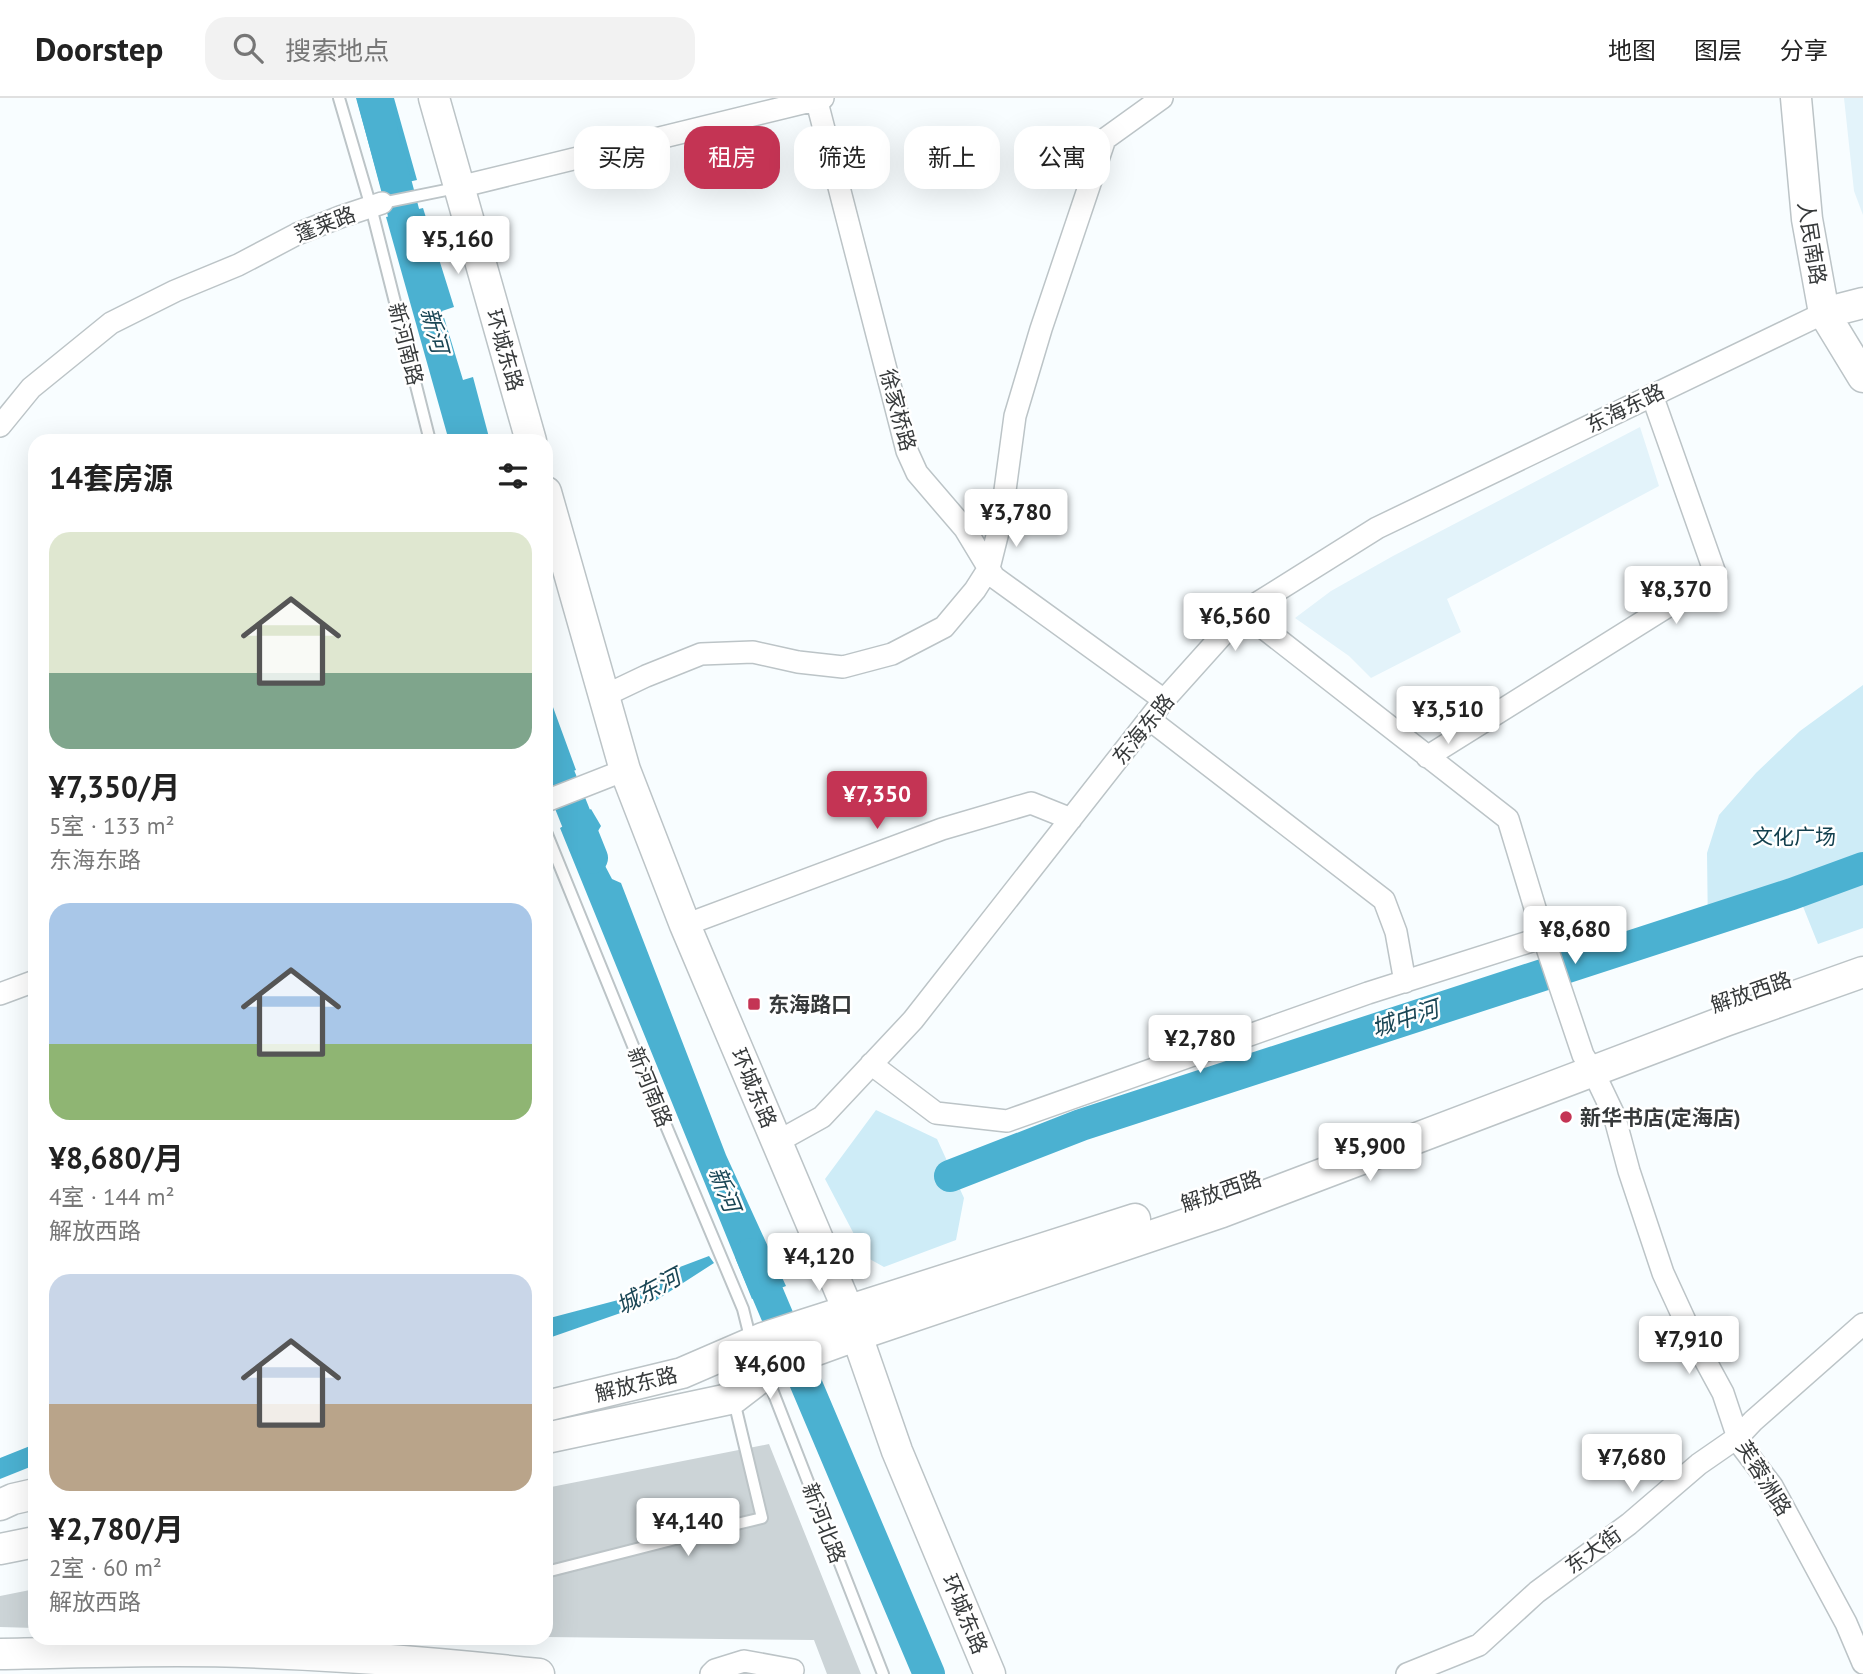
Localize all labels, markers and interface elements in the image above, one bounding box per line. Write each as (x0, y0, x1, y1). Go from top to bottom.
search box (205, 17, 695, 80)
text: Doorstep (35, 27, 163, 70)
icon: search (229, 29, 267, 67)
text: 搜索地点 (285, 34, 389, 67)
text: 地图 (1608, 35, 1656, 66)
text: 图层 (1694, 35, 1742, 66)
text: 分享 (1780, 35, 1828, 66)
chip: 买房 (574, 126, 670, 189)
chip: 租房 (684, 126, 780, 189)
chip: 筛选 (794, 126, 890, 189)
chip: 新上 (904, 126, 1000, 189)
chip: 公寓 (1014, 126, 1110, 189)
street label: 人民南路 (1792, 199, 1832, 287)
street label: 蓬莱路 (291, 200, 359, 248)
pin: ¥5,160 (401, 216, 515, 276)
text: ¥5,160 (422, 224, 494, 253)
street label: 新河南路 (383, 300, 429, 388)
water label: 新河 (415, 304, 456, 360)
street label: 环城东路 (480, 306, 530, 394)
street label: 徐家桥路 (874, 366, 922, 454)
street label: 东海东路 (1581, 377, 1669, 439)
icon: filters (494, 457, 532, 495)
text: 14套房源 (49, 458, 173, 497)
pin: ¥3,780 (959, 490, 1073, 549)
text: ¥3,780 (980, 497, 1052, 526)
pin: ¥8,370 (1619, 566, 1733, 626)
text: ¥8,370 (1640, 574, 1712, 603)
icon: home (228, 578, 354, 704)
pin: ¥6,560 (1178, 594, 1292, 653)
text: ¥6,560 (1199, 601, 1271, 630)
pin: ¥3,510 (1391, 686, 1505, 746)
street label: 东海东路 (1106, 688, 1180, 770)
text: ¥3,510 (1412, 694, 1484, 723)
text: ¥7,350/月 (49, 767, 180, 806)
pin: ¥7,350 (820, 772, 934, 831)
text: ¥7,350 (843, 779, 911, 808)
text: 5室 · 133 m² (49, 811, 174, 840)
park label: 文化广场 (1752, 823, 1836, 850)
text: 东海东路 (49, 845, 141, 874)
pin: ¥8,680 (1518, 906, 1632, 966)
text: ¥8,680 (1539, 914, 1611, 943)
icon: home (228, 949, 354, 1075)
street label: 解放西路 (1707, 966, 1795, 1018)
place label: 东海路口 (768, 991, 852, 1018)
water label: 城中河 (1368, 992, 1446, 1042)
marker: 东海路口 (746, 996, 762, 1012)
pin: ¥2,780 (1143, 1016, 1257, 1075)
text: ¥2,780 (1164, 1023, 1236, 1052)
street label: 新河南路 (622, 1043, 678, 1131)
street label: 环城东路 (725, 1044, 783, 1132)
place label: 新华书店(定海店) (1580, 1104, 1741, 1131)
marker: 新华书店(定海店) (1558, 1109, 1574, 1125)
pin: ¥5,900 (1313, 1124, 1427, 1183)
text: ¥5,900 (1334, 1131, 1406, 1160)
text: ¥8,680/月 (49, 1138, 184, 1177)
water label: 新河 (703, 1162, 749, 1219)
street label: 解放西路 (1177, 1165, 1265, 1217)
text: 4室 · 144 m² (49, 1182, 174, 1211)
text: 解放西路 (49, 1216, 141, 1245)
pin: ¥4,120 (762, 1234, 876, 1293)
text: ¥4,120 (783, 1241, 855, 1270)
water label: 城东河 (611, 1260, 689, 1320)
pin: ¥7,910 (1632, 1316, 1746, 1376)
icon: home (228, 1320, 354, 1446)
text: ¥7,910 (1655, 1324, 1723, 1353)
pin: ¥4,600 (713, 1342, 827, 1401)
text: ¥4,600 (734, 1349, 806, 1378)
street label: 解放东路 (592, 1361, 680, 1407)
pin: ¥7,680 (1575, 1434, 1689, 1494)
street label: 芙蓉洲路 (1730, 1435, 1798, 1521)
text: ¥7,680 (1598, 1442, 1666, 1471)
street label: 新河北路 (796, 1479, 852, 1567)
pin: ¥4,140 (631, 1498, 745, 1558)
text: ¥4,140 (652, 1506, 724, 1535)
text: ¥2,780/月 (49, 1509, 184, 1548)
street label: 东大街 (1560, 1521, 1626, 1579)
text: 2室 · 60 m² (49, 1553, 162, 1582)
street label: 环城东路 (936, 1570, 994, 1658)
text: 解放西路 (49, 1587, 141, 1616)

